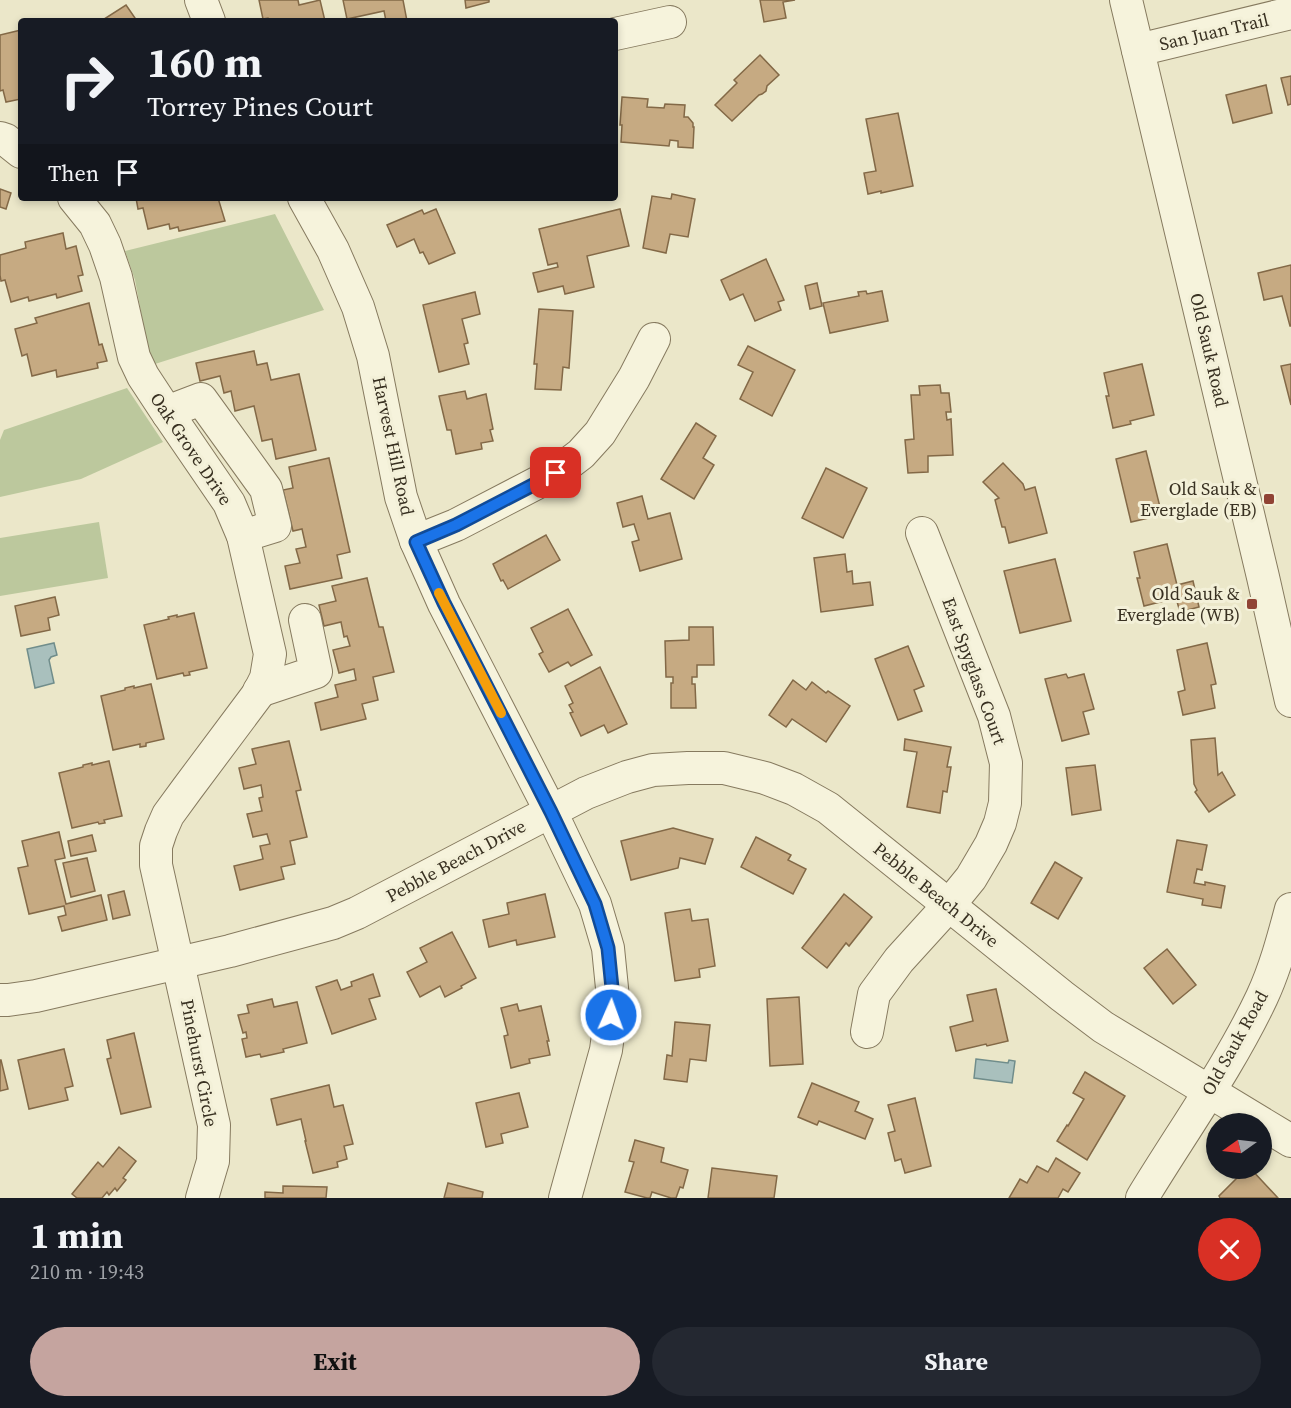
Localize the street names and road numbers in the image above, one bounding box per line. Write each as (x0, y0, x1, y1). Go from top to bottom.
street label: San Juan Trail (1157, 7, 1271, 56)
street label: Old Sauk Road (1184, 290, 1235, 409)
street label: Harvest Hill Road (367, 374, 420, 518)
street label: Oak Grove Drive (144, 387, 238, 510)
street label: East Spyglass Court (936, 594, 1013, 748)
street label: Pebble Beach Drive (382, 813, 530, 908)
street label: Pebble Beach Drive (868, 836, 1004, 953)
street label: Old Sauk Road (1195, 986, 1274, 1100)
street label: Pinehurst Circle (175, 997, 224, 1129)

